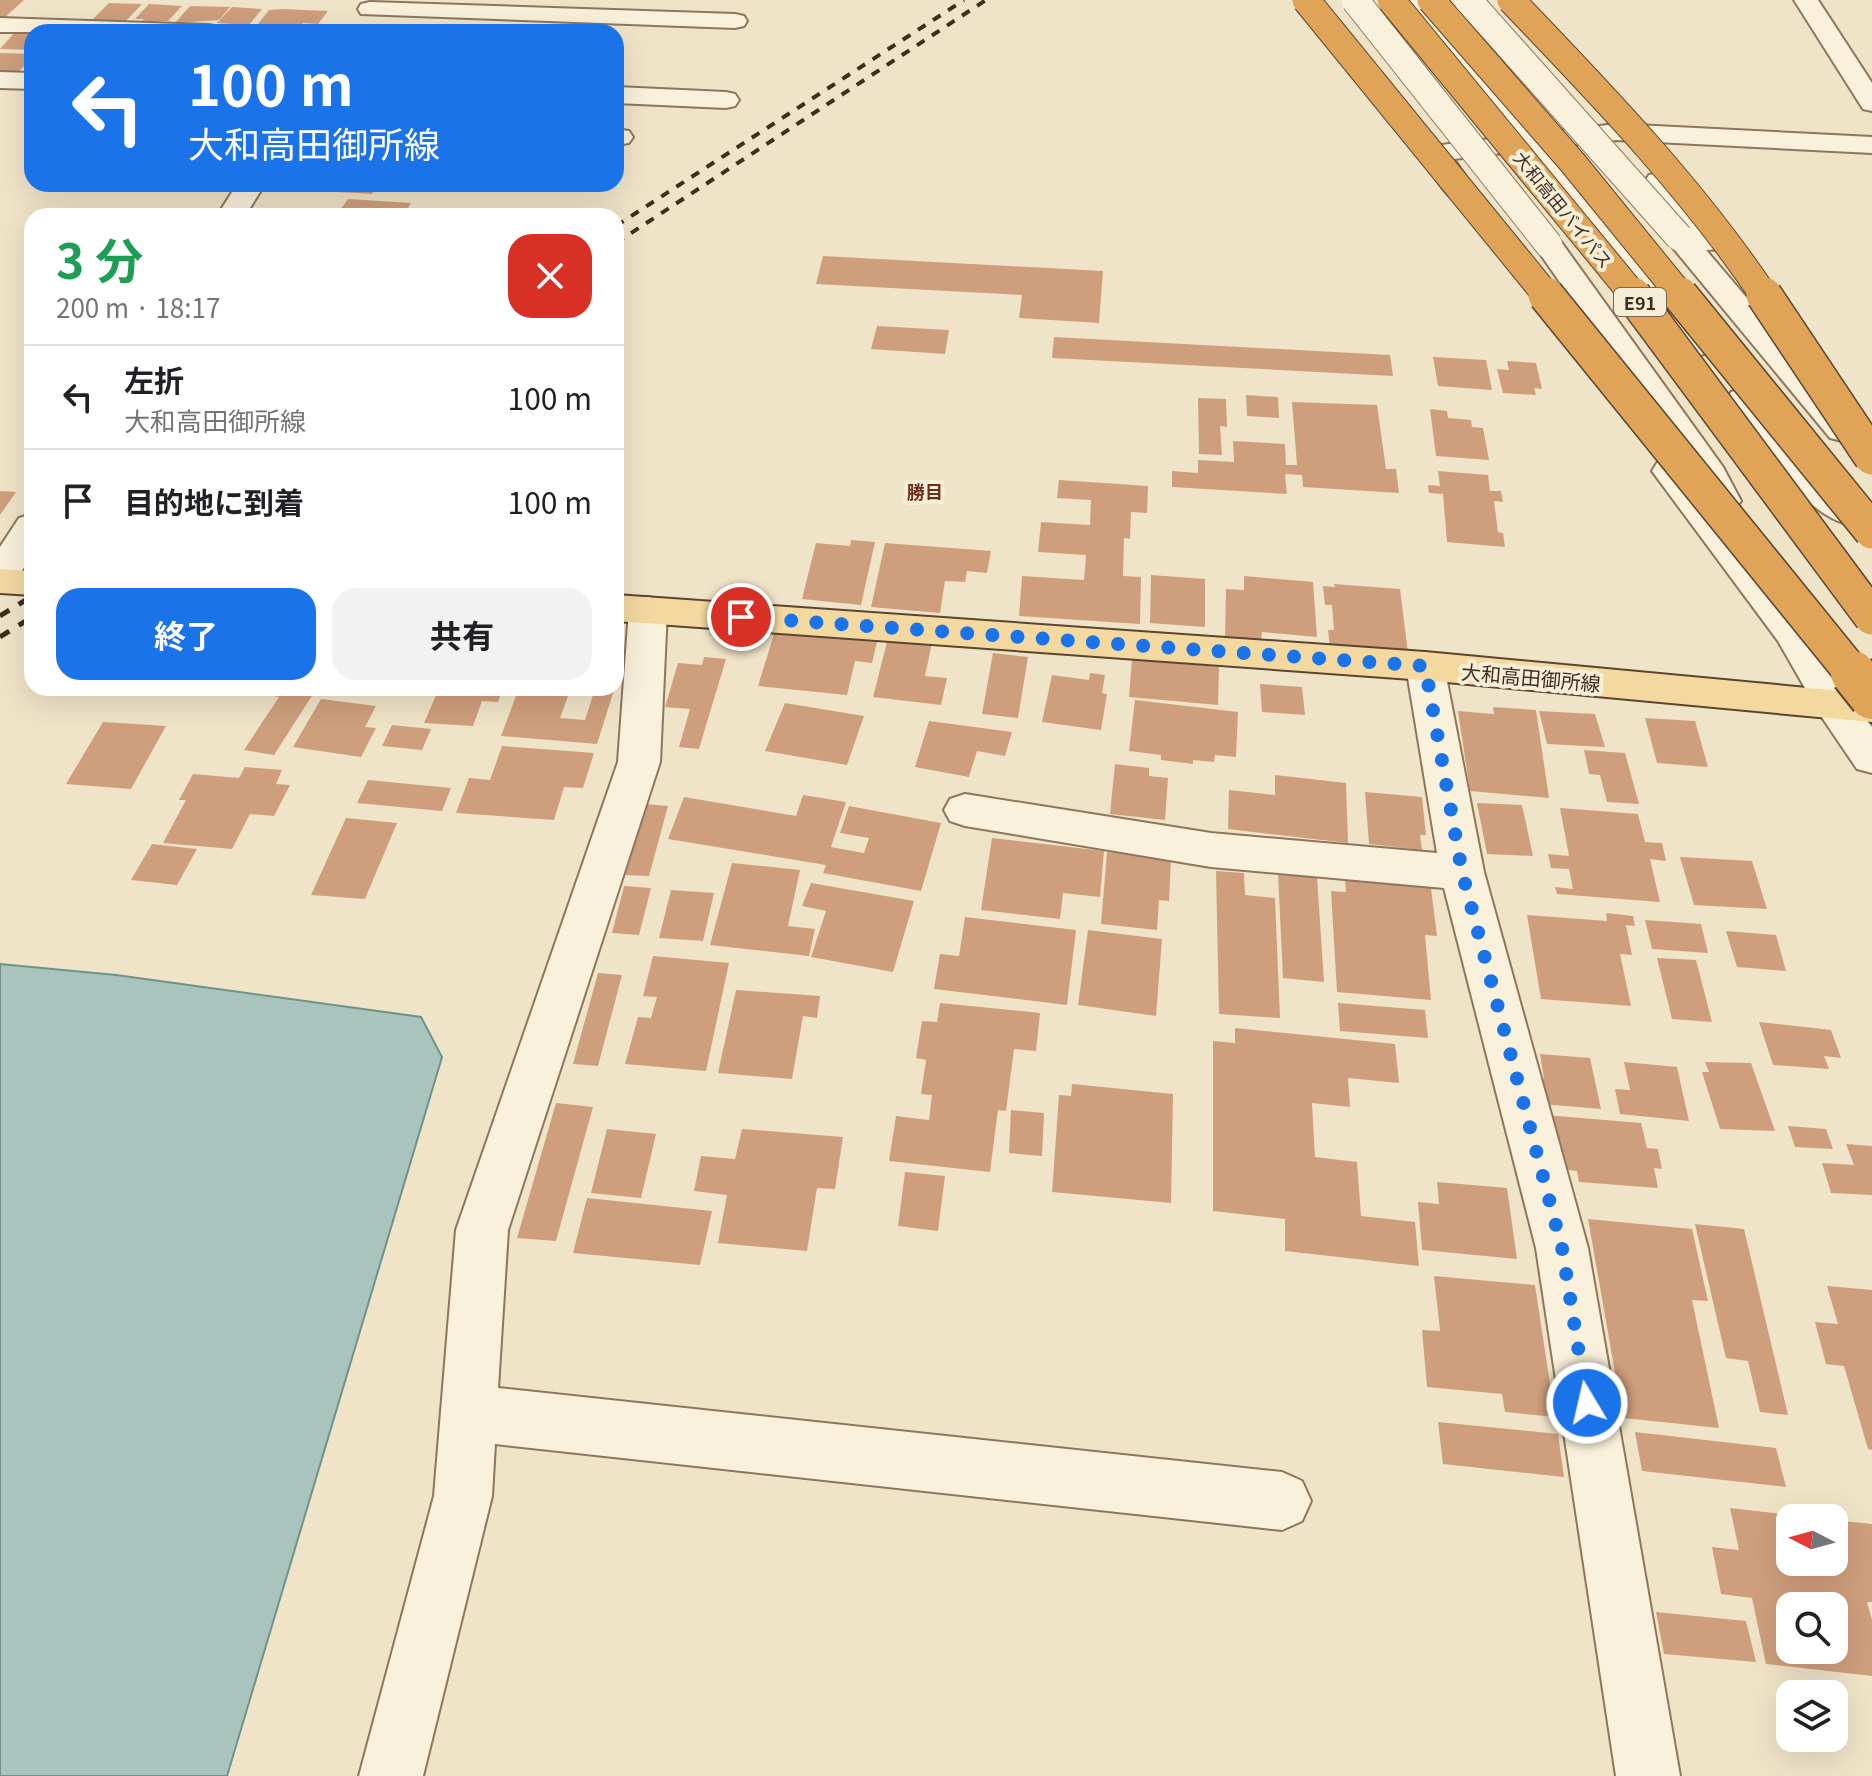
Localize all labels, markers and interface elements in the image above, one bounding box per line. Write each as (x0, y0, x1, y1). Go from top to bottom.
text: 100 m (188, 41, 354, 122)
icon: left (56, 56, 160, 160)
text: 大和高田御所線 (188, 116, 440, 168)
street label: 大和高田バイパス (1509, 145, 1619, 273)
text: 3 分 (56, 223, 143, 293)
button: close (508, 234, 592, 318)
text: 200 m · 18:17 (56, 288, 220, 325)
road number: E91 (1614, 288, 1666, 316)
text: 左折 (124, 357, 184, 401)
icon: left (56, 375, 100, 419)
text: 100 m (508, 375, 592, 419)
text: 大和高田御所線 (124, 401, 306, 438)
district label: 勝目 (907, 478, 943, 504)
icon: arrive (56, 479, 100, 523)
text: 目的地に到着 (124, 479, 304, 523)
text: 100 m (508, 479, 592, 523)
pin (707, 583, 775, 651)
button: 終了 (56, 588, 316, 680)
button: 共有 (332, 588, 592, 680)
icon: arrive (719, 595, 763, 639)
street label: 大和高田御所線 (1460, 656, 1602, 698)
position arrow (1545, 1361, 1629, 1445)
north arrow (1776, 1504, 1848, 1576)
map controls (1776, 1504, 1848, 1752)
button: search (1776, 1592, 1848, 1664)
button: layers (1776, 1680, 1848, 1752)

